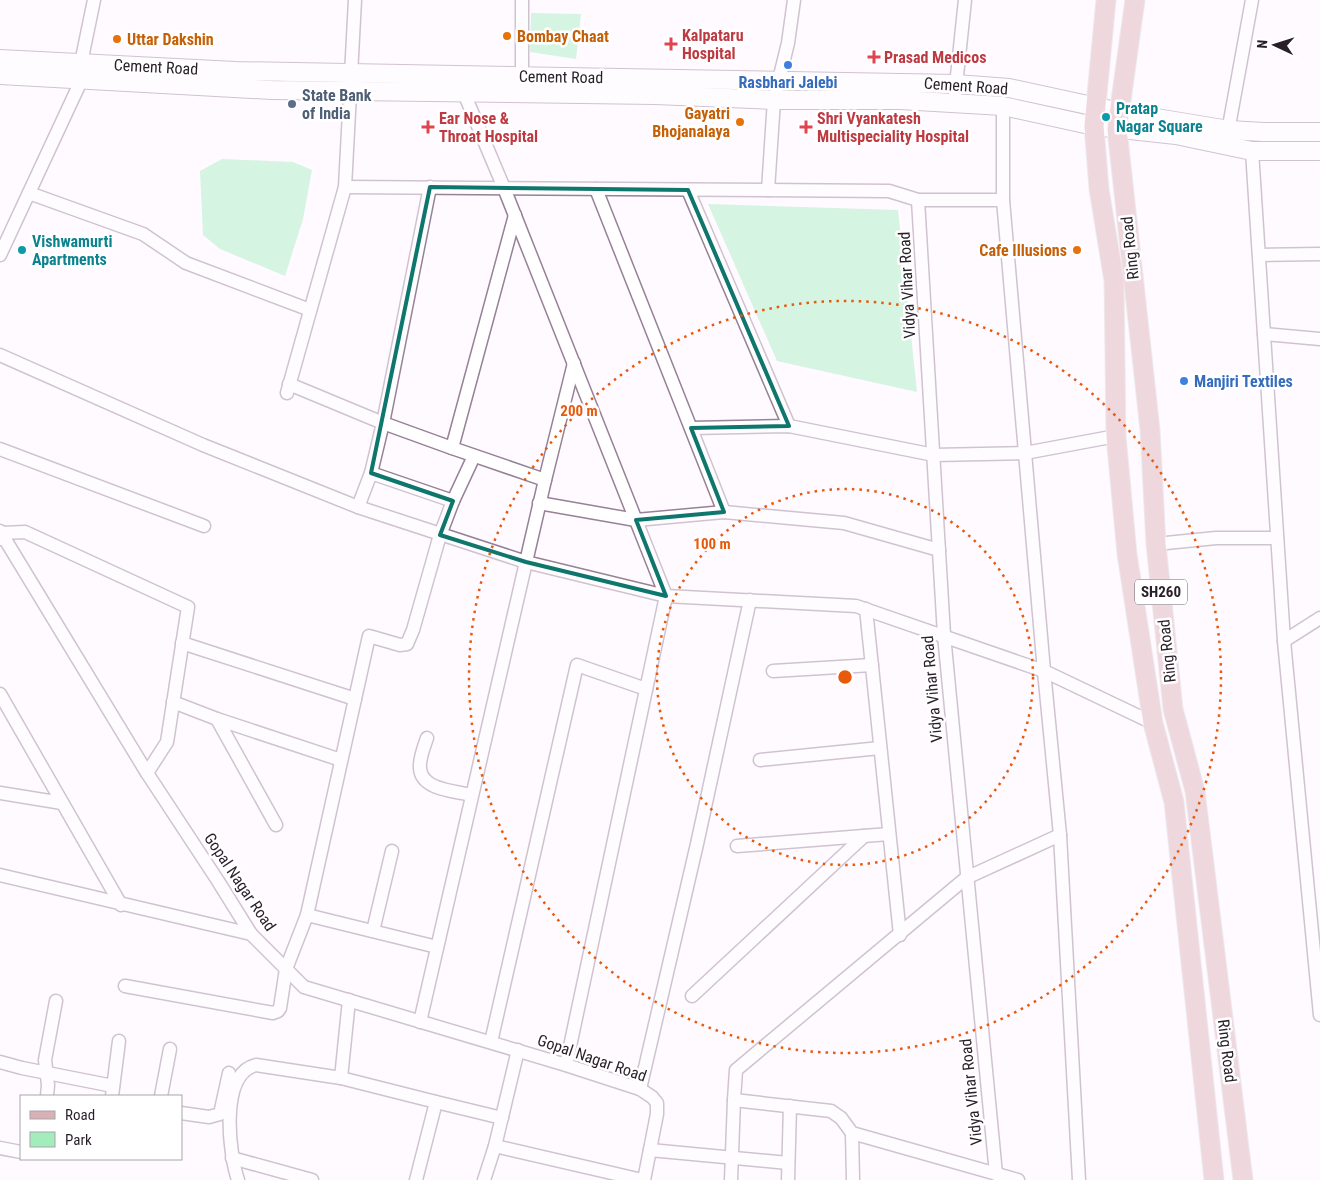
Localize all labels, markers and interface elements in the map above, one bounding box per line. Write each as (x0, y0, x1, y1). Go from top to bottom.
north arrow (1250, 20, 1300, 70)
place label: Kalpataru Hospital (682, 26, 744, 63)
place label: Bombay Chaat (517, 27, 609, 46)
place label: Uttar Dakshin (127, 30, 214, 49)
marker: Bombay Chaat (501, 30, 513, 42)
marker: Uttar Dakshin (111, 33, 123, 45)
marker: Kalpataru Hospital (664, 37, 678, 51)
text: N (1254, 39, 1270, 49)
place label: Prasad Medicos (884, 48, 986, 67)
marker: Prasad Medicos (868, 51, 880, 63)
street label: Cement Road (113, 55, 199, 79)
marker: Rasbhari Jalebi (782, 59, 794, 71)
street label: Cement Road (519, 67, 603, 87)
place label: Rasbhari Jalebi (738, 73, 838, 92)
street label: Cement Road (923, 74, 1009, 98)
place label: State Bank of India (302, 86, 372, 123)
marker: State Bank of India (286, 98, 298, 110)
place label: Pratap Nagar Square (1116, 99, 1203, 136)
place label: Gayatri Bhojanalaya (652, 104, 730, 141)
place label: Ear Nose & Throat Hospital (439, 109, 538, 146)
place label: Shri Vyankatesh Multispeciality Hospital (817, 109, 969, 146)
marker: Pratap Nagar Square (1100, 111, 1112, 123)
marker: Gayatri Bhojanalaya (734, 116, 746, 128)
marker: Ear Nose & Throat Hospital (421, 120, 435, 134)
marker: Shri Vyankatesh Multispeciality Hospital (799, 120, 813, 134)
street label: Ring Road (1117, 215, 1143, 281)
street label: Vidya Vihar Road (895, 231, 919, 339)
place label: Vishwamurti Apartments (32, 232, 112, 269)
place label: Cafe Illusions (979, 241, 1067, 260)
marker: Vishwamurti Apartments (16, 244, 28, 256)
marker: Cafe Illusions (1071, 244, 1083, 256)
place label: Manjiri Textiles (1194, 372, 1293, 391)
marker: Manjiri Textiles (1178, 375, 1190, 387)
text: 200 m (560, 402, 598, 420)
text: 100 m (693, 535, 731, 553)
road number: SH260 (1135, 580, 1187, 604)
street label: Ring Road (1154, 618, 1180, 684)
street label: Vidya Vihar Road (918, 635, 946, 743)
centre of rings (836, 668, 854, 686)
street label: Gopal Nagar Road (200, 829, 280, 935)
street label: Ring Road (1214, 1018, 1240, 1084)
street label: Gopal Nagar Road (535, 1030, 649, 1086)
street label: Vidya Vihar Road (956, 1038, 986, 1146)
legend (20, 1095, 182, 1160)
text: Road (65, 1106, 95, 1124)
text: Park (65, 1131, 92, 1149)

